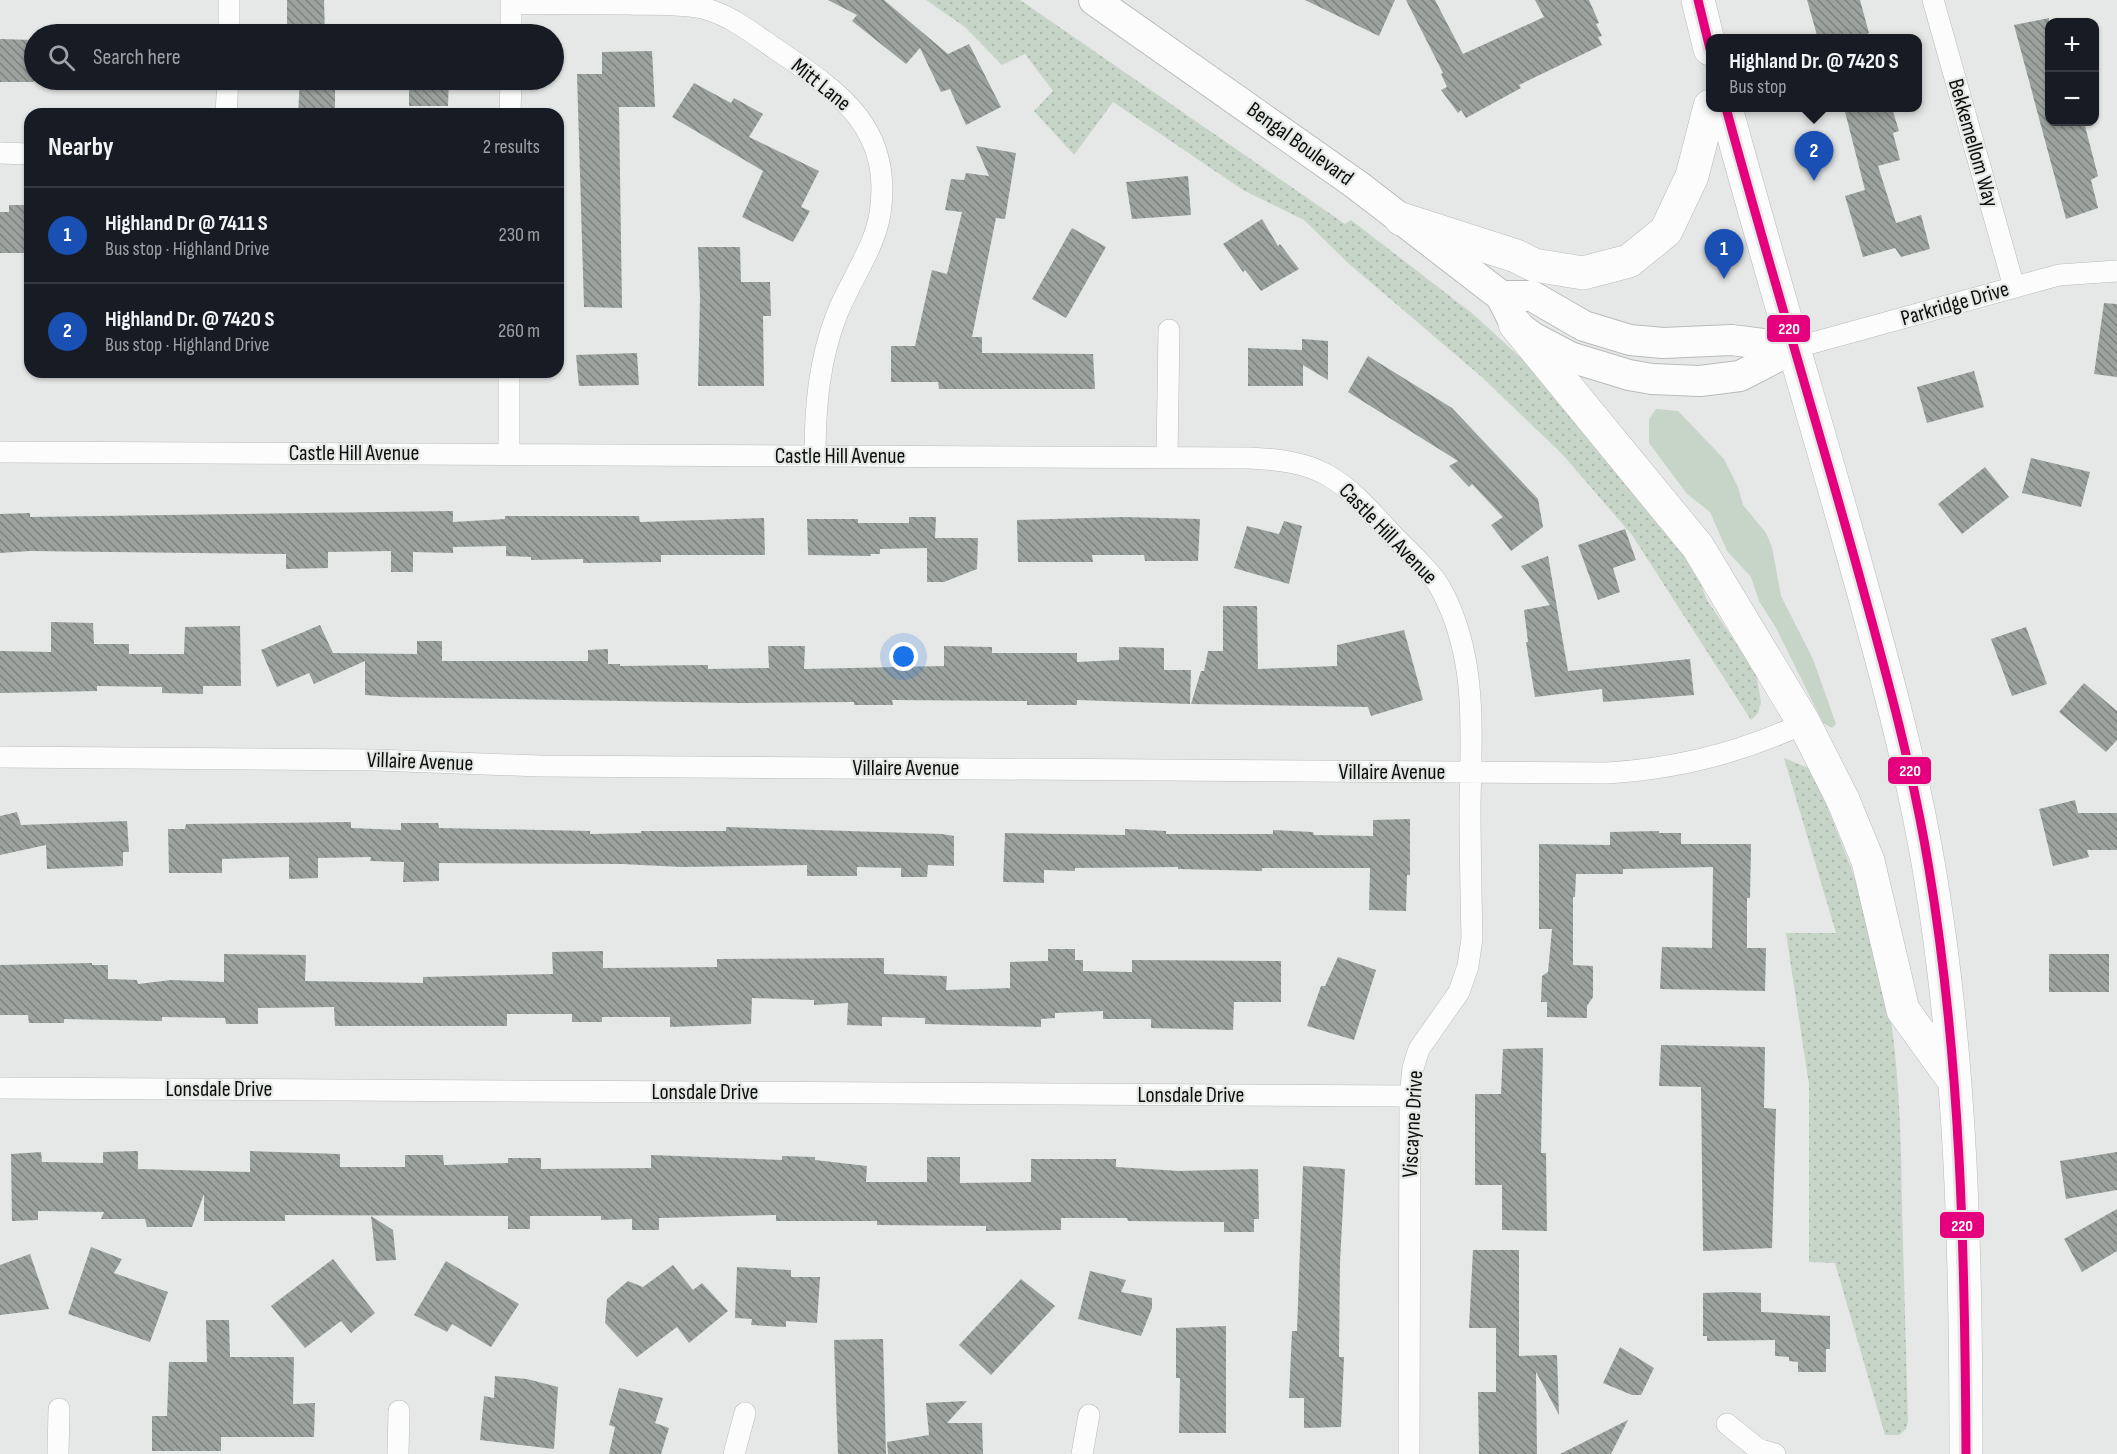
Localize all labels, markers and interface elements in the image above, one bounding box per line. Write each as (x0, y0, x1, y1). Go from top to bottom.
map controls (2045, 18, 2099, 126)
button: + (2045, 18, 2099, 72)
search box (24, 24, 564, 90)
popup (1706, 34, 1922, 112)
icon: search (45, 41, 78, 74)
text: Search here (93, 44, 180, 71)
text: Highland Dr. @ 7420 S (1729, 48, 1899, 75)
street label: Mitt Lane (786, 53, 856, 117)
button: − (2045, 72, 2099, 126)
text: Bus stop (1729, 75, 1787, 99)
street label: Bekkemellom Way (1942, 76, 2004, 211)
street label: Bengal Boulevard (1241, 96, 1359, 192)
text: Nearby (48, 132, 114, 163)
pin: 2 (1794, 132, 1834, 181)
text: 2 results (483, 135, 540, 159)
text: Highland Dr @ 7411 S (105, 210, 268, 237)
text: 1 (64, 223, 71, 247)
text: 230 m (498, 223, 540, 247)
pin: 1 (1704, 230, 1744, 279)
text: Bus stop · Highland Drive (105, 237, 270, 261)
street label: Parkridge Drive (1898, 276, 2012, 332)
text: Highland Dr. @ 7420 S (105, 306, 274, 333)
line badge: 220 (1766, 314, 1811, 343)
text: 2 (63, 319, 72, 343)
text: 260 m (498, 319, 540, 343)
text: 220 (1778, 320, 1800, 339)
text: Bus stop · Highland Drive (105, 333, 270, 357)
street label: Castle Hill Avenue (289, 440, 419, 467)
street label: Castle Hill Avenue (775, 443, 905, 470)
street label: Castle Hill Avenue (1333, 478, 1443, 590)
your location (889, 642, 918, 671)
street label: Villaire Avenue (366, 747, 474, 777)
street label: Villaire Avenue (853, 755, 959, 782)
line badge: 220 (1887, 756, 1932, 785)
street label: Villaire Avenue (1339, 759, 1445, 786)
text: 220 (1899, 762, 1921, 781)
street label: Viscayne Drive (1397, 1070, 1429, 1178)
street label: Lonsdale Drive (166, 1076, 272, 1103)
street label: Lonsdale Drive (652, 1079, 758, 1106)
street label: Lonsdale Drive (1138, 1082, 1244, 1109)
line badge: 220 (1939, 1211, 1985, 1239)
text: 220 (1951, 1217, 1973, 1236)

